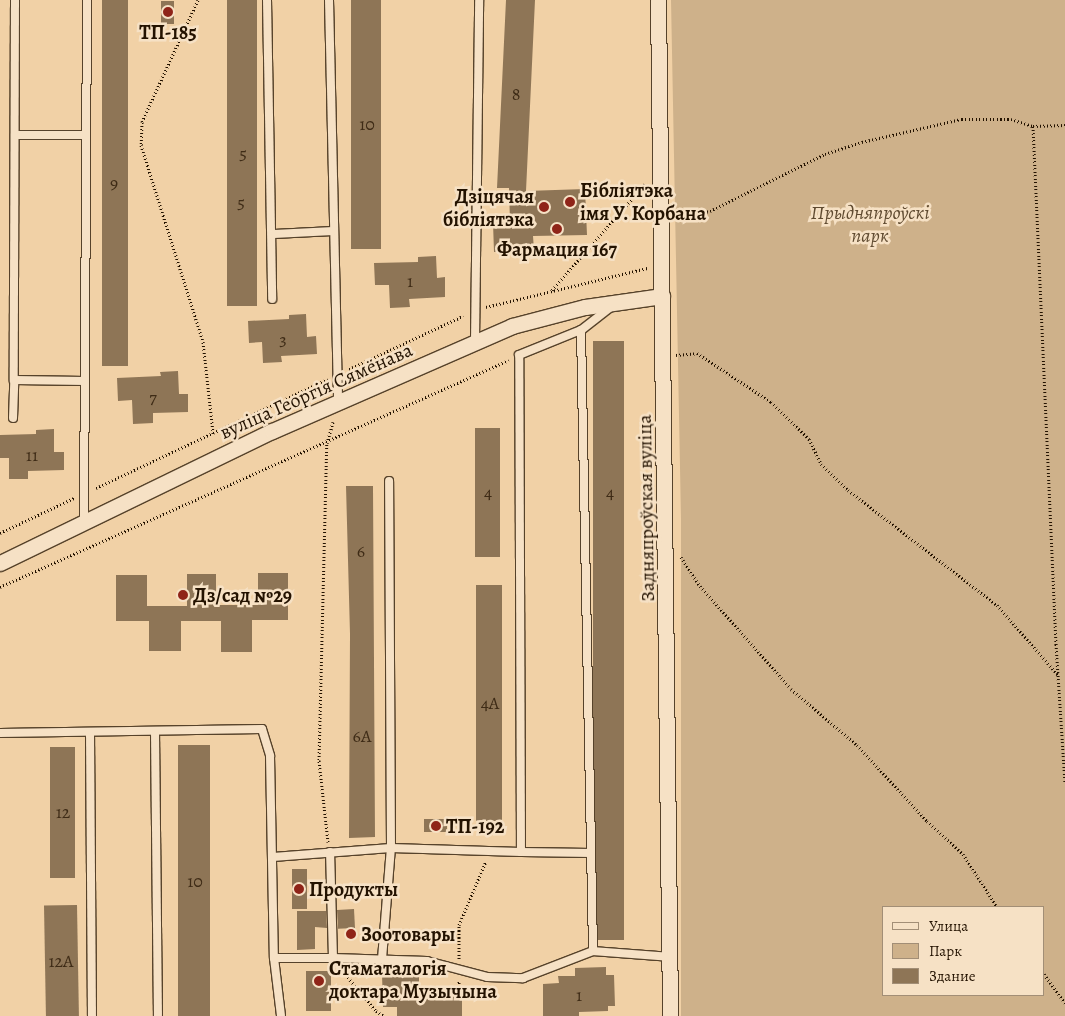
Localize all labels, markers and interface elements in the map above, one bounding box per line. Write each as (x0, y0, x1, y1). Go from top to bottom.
marker: ТП-185 (162, 6, 174, 18)
place label: ТП-185 (139, 20, 197, 44)
house number: 8 (512, 83, 520, 105)
house number: 10 (359, 113, 375, 135)
house number: 5 (239, 142, 247, 164)
house number: 9 (110, 172, 118, 194)
place label: Бібліятэка імя У. Корбана (580, 178, 707, 225)
place label: Дзіцячая бібліятэка (443, 184, 534, 231)
house number: 5 (237, 191, 245, 213)
marker: Бібліятэка імя У. Корбана (564, 196, 576, 208)
marker: Дзіцячая бібліятэка (538, 201, 550, 213)
park label: Прыдняпроўскі парк (810, 201, 930, 248)
marker: Фармация 167 (551, 223, 563, 235)
place label: Фармация 167 (497, 237, 617, 261)
house number: 1 (407, 270, 413, 292)
house number: 3 (279, 328, 287, 350)
street label: вуліца Георгія Сямёнава (216, 338, 416, 444)
house number: 7 (149, 386, 157, 408)
street label: Задняпроўская вуліца (632, 414, 660, 602)
house number: 11 (26, 444, 38, 466)
house number: 4 (484, 481, 492, 503)
house number: 4 (606, 481, 614, 503)
house number: 6 (357, 540, 365, 562)
place label: Дз/сад №29 (193, 583, 292, 607)
marker: Дз/сад №29 (177, 589, 189, 601)
house number: 4А (481, 692, 499, 714)
house number: 6А (353, 725, 371, 747)
house number: 12 (56, 801, 70, 823)
place label: ТП-192 (446, 814, 504, 838)
marker: ТП-192 (430, 820, 442, 832)
house number: 10 (187, 870, 203, 892)
place label: Продукты (309, 877, 398, 901)
marker: Продукты (293, 883, 305, 895)
legend (882, 906, 1045, 996)
text: Улица (929, 916, 968, 936)
place label: Зоотовары (361, 922, 455, 946)
marker: Зоотовары (345, 928, 357, 940)
text: Парк (929, 941, 962, 961)
house number: 12А (48, 950, 74, 972)
place label: Стаматалогія доктара Музычына (329, 957, 497, 1004)
text: Здание (929, 966, 976, 986)
marker: Стаматалогія доктара Музычына (313, 975, 325, 987)
house number: 1 (576, 984, 582, 1006)

